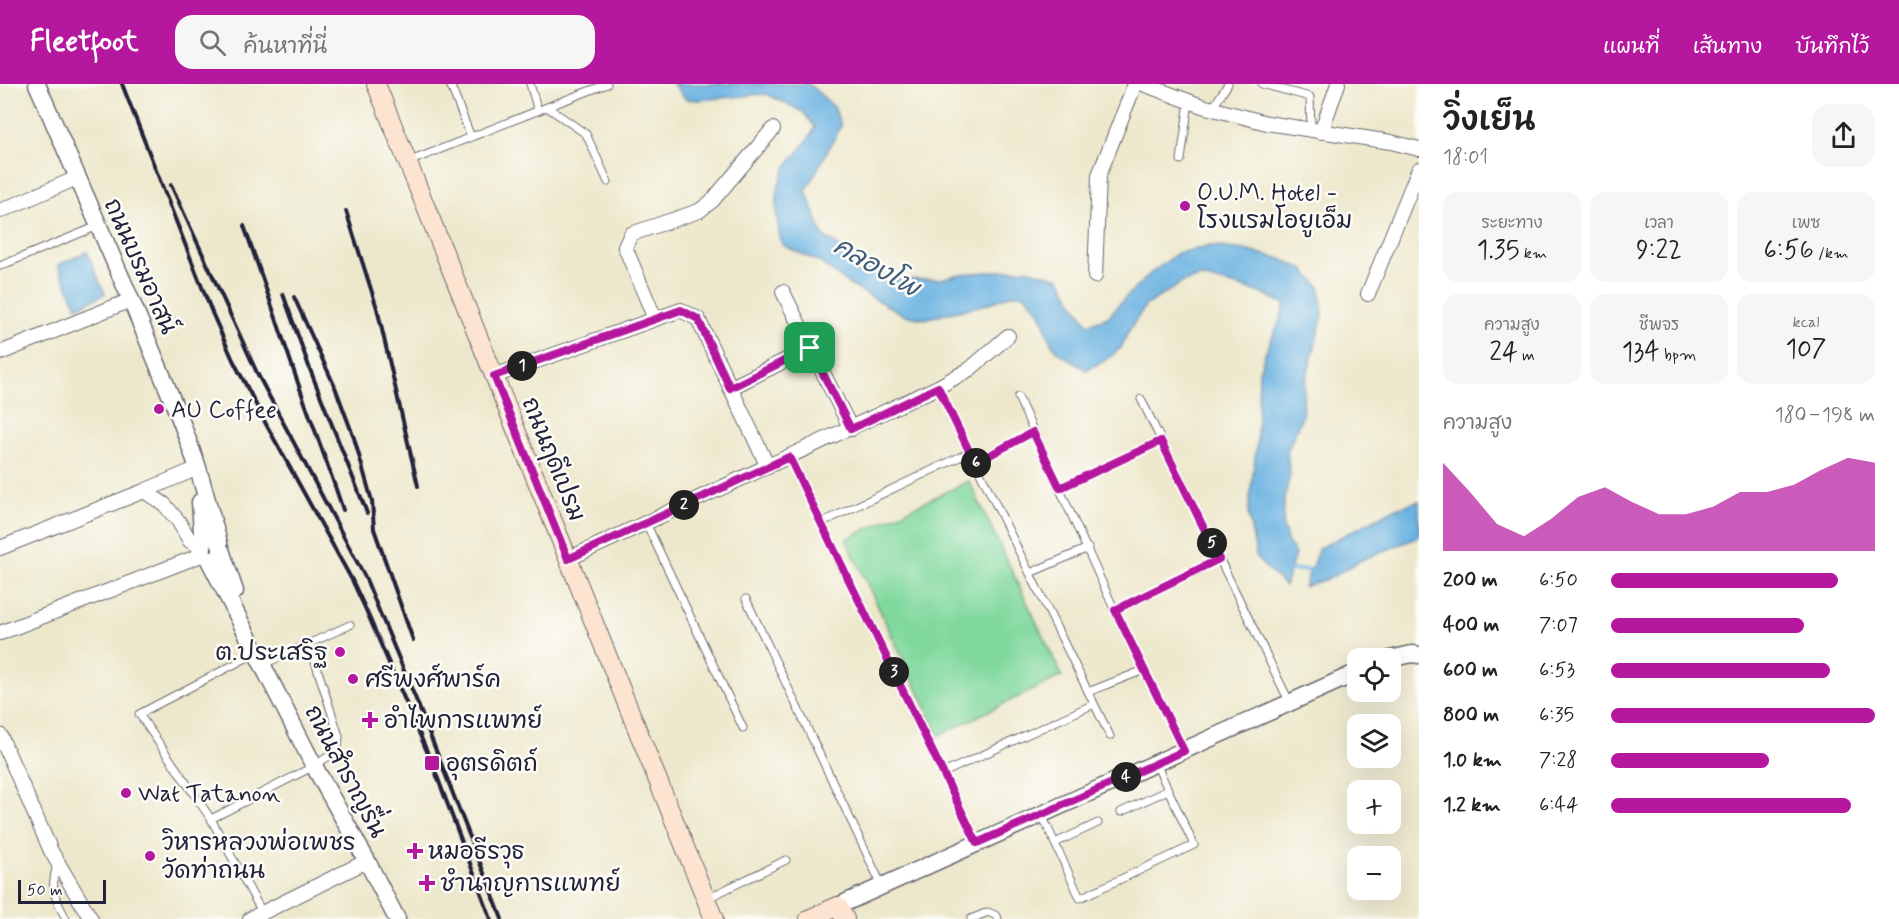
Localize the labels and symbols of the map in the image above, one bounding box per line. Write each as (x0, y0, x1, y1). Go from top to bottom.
place label: O.U.M. Hotel - โรงแรมโอยูเอ็ม (1197, 178, 1352, 238)
street label: ถนนบรมอาสน์ (96, 193, 185, 339)
marker: O.U.M. Hotel - โรงแรมโอยูเอ็ม (1178, 199, 1192, 213)
water label: คลองโพ (827, 228, 928, 307)
pin (784, 322, 835, 373)
pin: 1 (507, 351, 537, 381)
street label: ถนนฤดีเปรม (514, 392, 593, 526)
place label: AU Coffee (171, 395, 277, 426)
marker: AU Coffee (152, 402, 166, 416)
pin: 6 (961, 448, 991, 478)
pin: 2 (669, 490, 699, 520)
pin: 5 (1197, 528, 1227, 558)
place label: ต.ประเสริฐ (215, 638, 328, 669)
marker: ต.ประเสริฐ (333, 645, 347, 659)
pin: 3 (879, 657, 909, 687)
place label: ศรีพงศ์พาร์ค (365, 663, 501, 696)
marker: ศรีพงศ์พาร์ค (346, 672, 360, 686)
street label: ถนนสำราญรื่น (297, 696, 400, 844)
place label: อำไพการแพทย์ (384, 704, 543, 737)
marker: อำไพการแพทย์ (361, 711, 379, 729)
place label: อุตรดิตถ์ (446, 747, 538, 781)
marker: อุตรดิตถ์ (423, 754, 441, 772)
pin: 4 (1111, 762, 1141, 792)
place label: Wat Tatanon (138, 779, 281, 810)
marker: Wat Tatanon (119, 786, 133, 800)
place label: วิหารหลวงพ่อเพชร วัดท่าถนน (162, 827, 356, 887)
place label: หมอธีรวุธ (428, 836, 525, 869)
marker: หมอธีรวุธ (406, 842, 424, 860)
marker: วิหารหลวงพ่อเพชร วัดท่าถนน (143, 849, 157, 863)
place label: ชำนาญการแพทย์ (440, 867, 621, 900)
marker: ชำนาญการแพทย์ (418, 874, 436, 892)
scale bar (18, 877, 106, 904)

